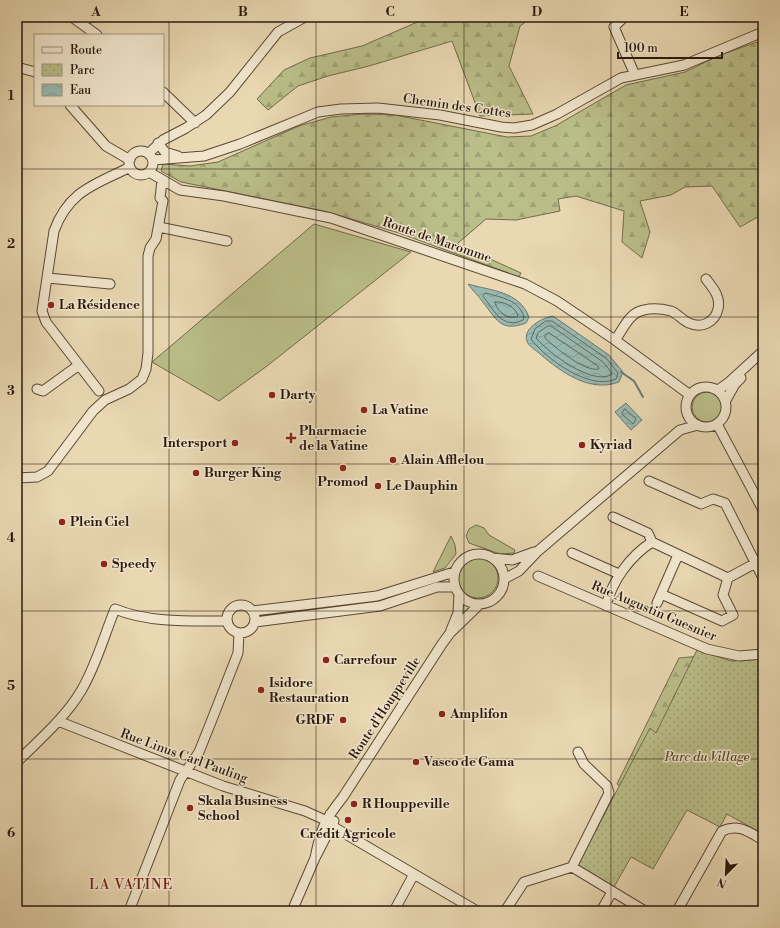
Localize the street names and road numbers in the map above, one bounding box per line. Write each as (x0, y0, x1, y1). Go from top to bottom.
street label: Chemin des Cottes (402, 90, 512, 122)
street label: Route de Maromme (380, 214, 494, 266)
street label: Rue Augustin Guesnier (589, 577, 719, 645)
street label: Route d'Houppeville (346, 653, 424, 762)
street label: Rue Linus Carl Pauling (118, 726, 250, 787)

